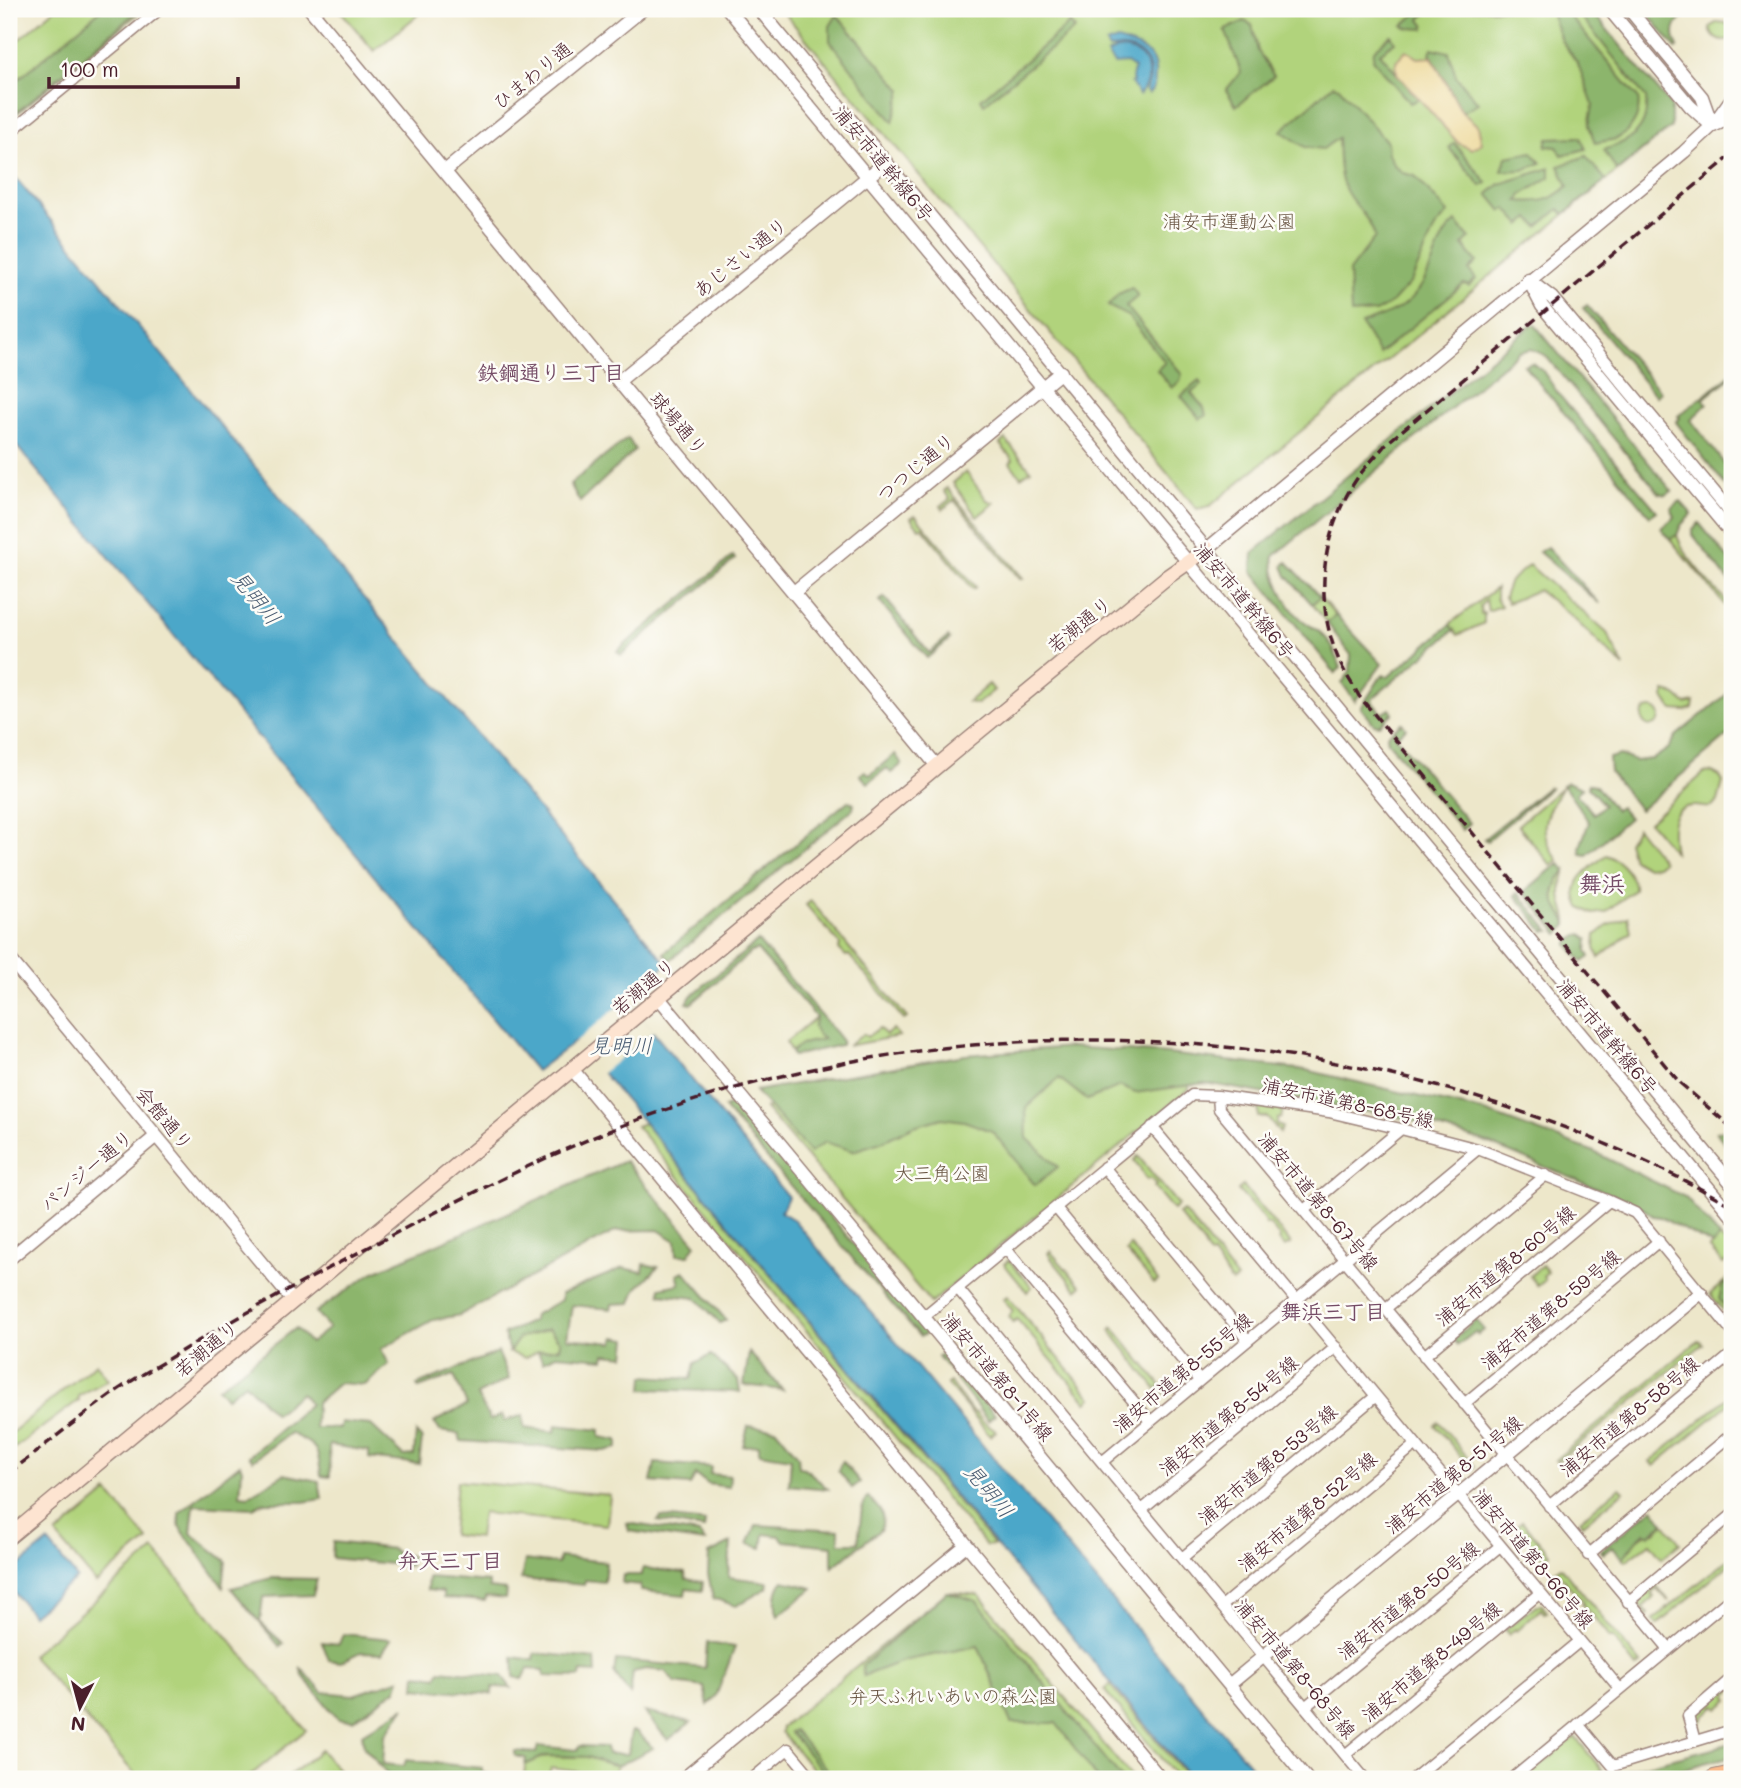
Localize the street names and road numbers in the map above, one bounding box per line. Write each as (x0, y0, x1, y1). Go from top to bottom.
street label: ひまわり通 (487, 35, 577, 115)
street label: 浦安市道幹線6号 (828, 100, 940, 226)
street label: あじさい通り (688, 211, 792, 303)
street label: 球場通り (645, 386, 713, 460)
street label: つつじ通り (871, 427, 959, 507)
street label: 浦安市道幹線6号 (1189, 537, 1301, 663)
street label: 若潮通り (1042, 590, 1116, 658)
street label: 若潮通り (606, 952, 680, 1020)
street label: 浦安市道幹線6号 (1552, 973, 1664, 1099)
street label: 浦安市道第8-68号線 (1260, 1072, 1436, 1132)
street label: 会館通り (131, 1081, 199, 1155)
street label: パンジー通り (34, 1124, 138, 1216)
street label: 浦安市道第8-67号線 (1253, 1126, 1385, 1276)
street label: 浦安市道第8-60号線 (1430, 1199, 1580, 1331)
street label: 浦安市道第8-59号線 (1475, 1243, 1625, 1375)
street label: 浦安市道第8-1号線 (937, 1306, 1059, 1446)
street label: 浦安市道第8-55号線 (1107, 1306, 1257, 1438)
street label: 若潮通り (169, 1314, 243, 1382)
street label: 浦安市道第8-54号線 (1153, 1349, 1303, 1481)
street label: 浦安市道第8-58号線 (1554, 1350, 1704, 1482)
street label: 浦安市道第8-53号線 (1192, 1398, 1342, 1530)
street label: 浦安市道第8-51号線 (1379, 1409, 1527, 1539)
street label: 浦安市道第8-52号線 (1232, 1445, 1382, 1577)
street label: 浦安市道第8-66号線 (1468, 1483, 1600, 1633)
street label: 浦安市道第8-50号線 (1332, 1535, 1484, 1665)
street label: 浦安市道第8-68号線 (1230, 1593, 1362, 1743)
street label: 浦安市道第8-49号線 (1356, 1595, 1506, 1727)

